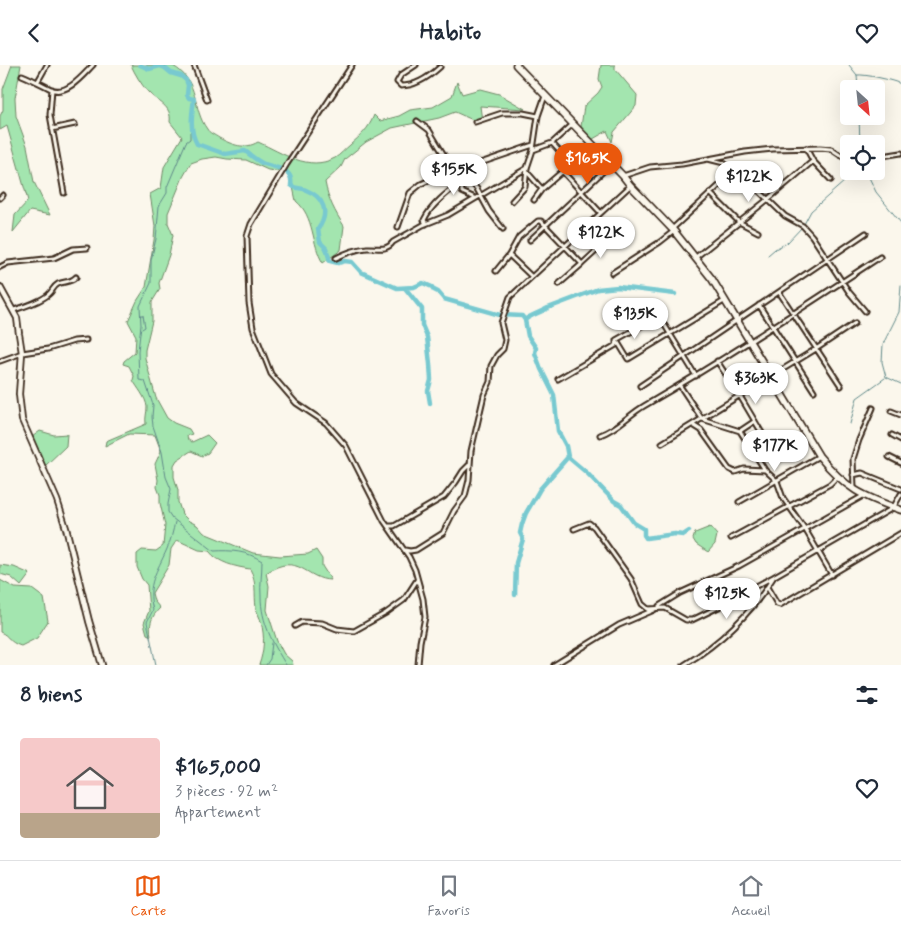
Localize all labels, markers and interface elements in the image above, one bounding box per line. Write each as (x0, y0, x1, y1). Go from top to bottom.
icon: back (20, 19, 48, 47)
text: Habito (420, 19, 481, 47)
icon: heart (853, 19, 881, 47)
north arrow (840, 80, 885, 125)
map controls (840, 80, 885, 180)
button: locate (840, 135, 885, 180)
pin: $165K (553, 143, 623, 185)
text: $165K (565, 148, 611, 169)
pin: $155K (419, 153, 489, 196)
text: $155K (431, 159, 477, 180)
pin: $122K (714, 161, 784, 203)
text: $122K (726, 166, 772, 187)
pin: $122K (566, 217, 636, 259)
text: $122K (578, 222, 624, 243)
pin: $135K (600, 297, 670, 340)
text: $135K (613, 303, 657, 324)
pin: $363K (721, 363, 791, 405)
text: $363K (734, 368, 778, 389)
pin: $177K (740, 429, 810, 472)
text: $177K (753, 435, 797, 456)
pin: $125K (692, 577, 762, 620)
text: $125K (704, 583, 750, 604)
text: 8 biens (20, 681, 82, 709)
icon: filters (853, 681, 881, 709)
text: $165,000 (175, 753, 261, 781)
icon: home (60, 758, 120, 818)
icon: heart (853, 774, 881, 802)
text: 3 pièces · 92 m² (175, 781, 278, 802)
text: Appartement (175, 802, 261, 823)
tab: Carte (131, 872, 166, 920)
tab: Favoris (428, 872, 470, 920)
tab: Accueil (731, 872, 770, 920)

